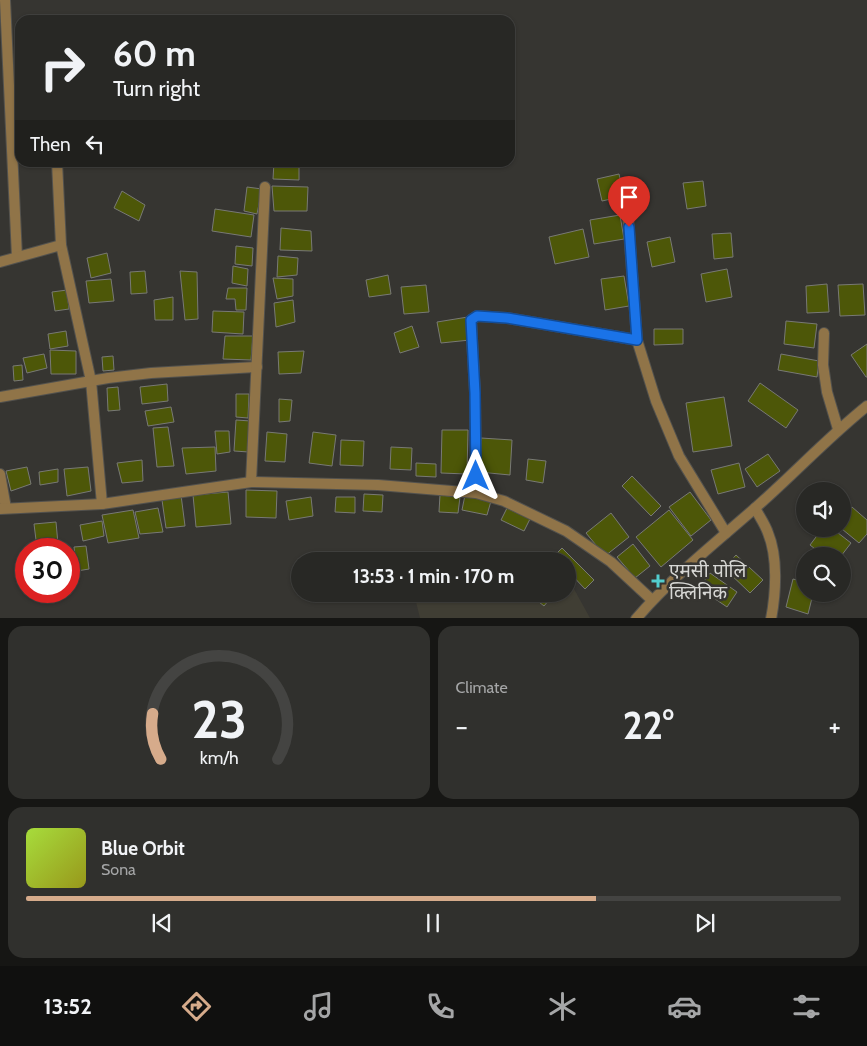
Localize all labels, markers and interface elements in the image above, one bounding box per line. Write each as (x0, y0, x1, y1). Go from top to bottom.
text: 60 m (113, 32, 196, 75)
icon: right (30, 35, 95, 100)
text: Turn right (113, 75, 200, 102)
icon: left (81, 130, 109, 158)
text: Then (30, 133, 71, 156)
pin (608, 176, 650, 227)
icon: arrive (615, 183, 643, 211)
position arrow (449, 449, 501, 501)
map controls (796, 482, 851, 602)
button: sound (796, 482, 851, 537)
speed limit sign: 30 (15, 538, 80, 603)
button: search (796, 547, 851, 602)
place label: एमसी पोलि क्लिनिक (669, 559, 748, 604)
text: 13:53 · 1 min · 170 m (353, 565, 514, 588)
marker: एमसी पोलि क्लिनिक (651, 574, 665, 588)
text: Climate (456, 678, 508, 697)
text: 23 (191, 688, 247, 751)
text: 22° (623, 702, 674, 749)
text: − (456, 709, 468, 743)
text: + (829, 709, 841, 743)
text: km/h (199, 747, 238, 768)
text: Blue Orbit (101, 837, 185, 860)
text: Sona (101, 860, 136, 879)
icon: previous (148, 909, 176, 937)
icon: pause (419, 909, 447, 937)
icon: next (691, 909, 719, 937)
icon: directions (179, 989, 214, 1024)
icon: music (301, 989, 336, 1024)
icon: phone (423, 989, 458, 1024)
icon: climate (545, 989, 580, 1024)
icon: car (667, 989, 702, 1024)
icon: filters (789, 989, 824, 1024)
text: 13:52 (43, 993, 92, 1020)

